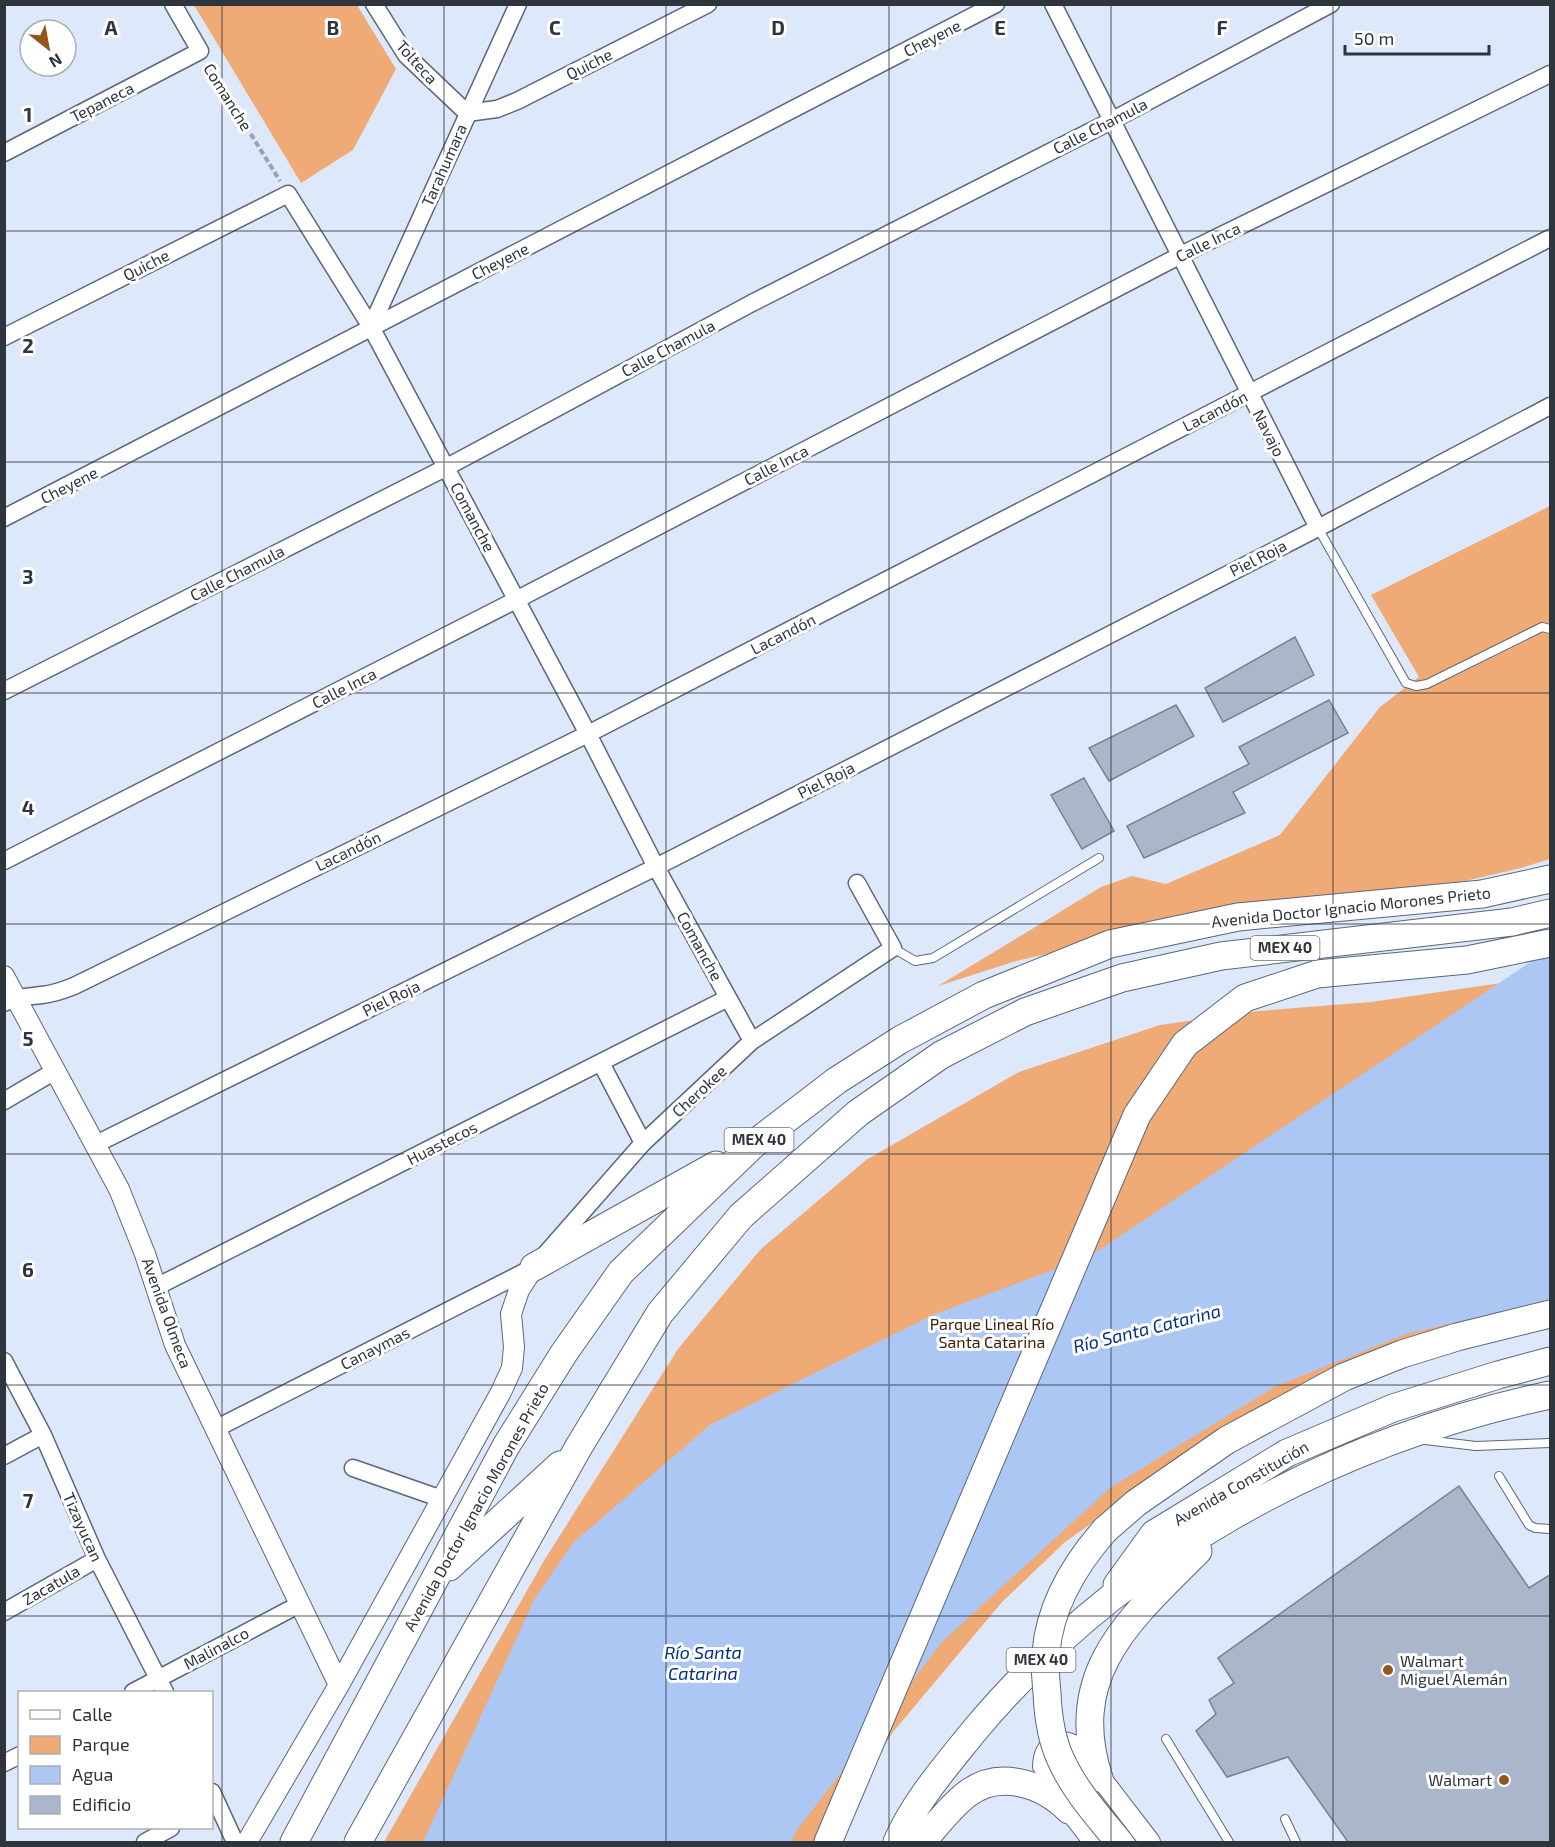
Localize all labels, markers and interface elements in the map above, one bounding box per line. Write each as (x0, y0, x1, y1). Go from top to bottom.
text: A (104, 15, 118, 39)
text: B (327, 15, 339, 39)
text: C (549, 15, 561, 39)
text: D (771, 15, 785, 39)
street label: Cheyene (900, 15, 964, 60)
text: E (994, 15, 1006, 39)
text: F (1216, 15, 1228, 39)
north arrow (18, 18, 78, 78)
scale bar (1345, 18, 1489, 56)
text: 50 m (1354, 27, 1394, 49)
street label: Tolteca (393, 36, 442, 88)
street label: Quiche (562, 44, 616, 84)
text: N (46, 50, 66, 72)
street label: Comanche (200, 59, 257, 134)
street label: Tepaneca (67, 78, 137, 126)
street label: Calle Chamula (1049, 94, 1150, 158)
text: 1 (24, 102, 32, 126)
street label: Tarahumara (417, 121, 470, 209)
street label: Calle Inca (1172, 218, 1243, 265)
street label: Cheyene (468, 238, 532, 283)
street label: Quiche (119, 245, 173, 285)
street label: Calle Chamula (618, 315, 718, 380)
text: 2 (22, 333, 34, 357)
street label: Lacandón (1179, 386, 1250, 435)
street label: Navajo (1249, 406, 1289, 460)
street label: Calle Inca (740, 440, 811, 489)
street label: Cheyene (37, 462, 101, 507)
street label: Comanche (447, 479, 500, 555)
street label: Piel Roja (1226, 535, 1290, 581)
street label: Calle Chamula (186, 541, 287, 605)
text: 3 (22, 564, 34, 588)
street label: Lacandón (747, 609, 818, 658)
street label: Calle Inca (308, 663, 379, 712)
street label: Piel Roja (794, 757, 858, 803)
text: 4 (22, 795, 35, 819)
street label: Lacandón (312, 827, 384, 875)
street label: Avenida Doctor Ignacio Morones Prieto (1210, 882, 1492, 931)
street label: Comanche (674, 908, 727, 984)
road number: MEX 40 (1250, 936, 1320, 960)
street label: Piel Roja (359, 976, 423, 1020)
text: 5 (22, 1026, 34, 1050)
street label: Cherokee (668, 1061, 730, 1121)
street label: Huastecos (403, 1117, 480, 1168)
road number: MEX 40 (724, 1128, 794, 1152)
street label: Avenida Olmeca (139, 1255, 196, 1371)
text: 6 (22, 1257, 34, 1281)
water label: Río Santa Catarina (1071, 1299, 1223, 1357)
park label: Parque Lineal Río Santa Catarina (930, 1314, 1054, 1351)
street label: Canaymas (337, 1322, 413, 1373)
street label: Avenida Doctor Ignacio Morones Prieto (399, 1379, 552, 1634)
street label: Avenida Constitución (1170, 1436, 1312, 1529)
text: 7 (23, 1488, 34, 1512)
street label: Tizayucan (60, 1489, 107, 1564)
street label: Zacatula (19, 1561, 83, 1609)
street label: Malinalco (180, 1622, 252, 1673)
water label: Río Santa Catarina (664, 1641, 742, 1684)
road number: MEX 40 (1006, 1648, 1076, 1672)
place label: Walmart Miguel Alemán (1400, 1651, 1508, 1688)
marker: Walmart Miguel Alemán (1381, 1663, 1395, 1677)
legend (18, 1691, 213, 1829)
text: Calle (72, 1703, 113, 1725)
text: Parque (72, 1733, 130, 1755)
text: Agua (72, 1763, 113, 1785)
place label: Walmart (1428, 1770, 1492, 1789)
marker: Walmart (1497, 1773, 1511, 1787)
text: Edificio (72, 1793, 131, 1815)

